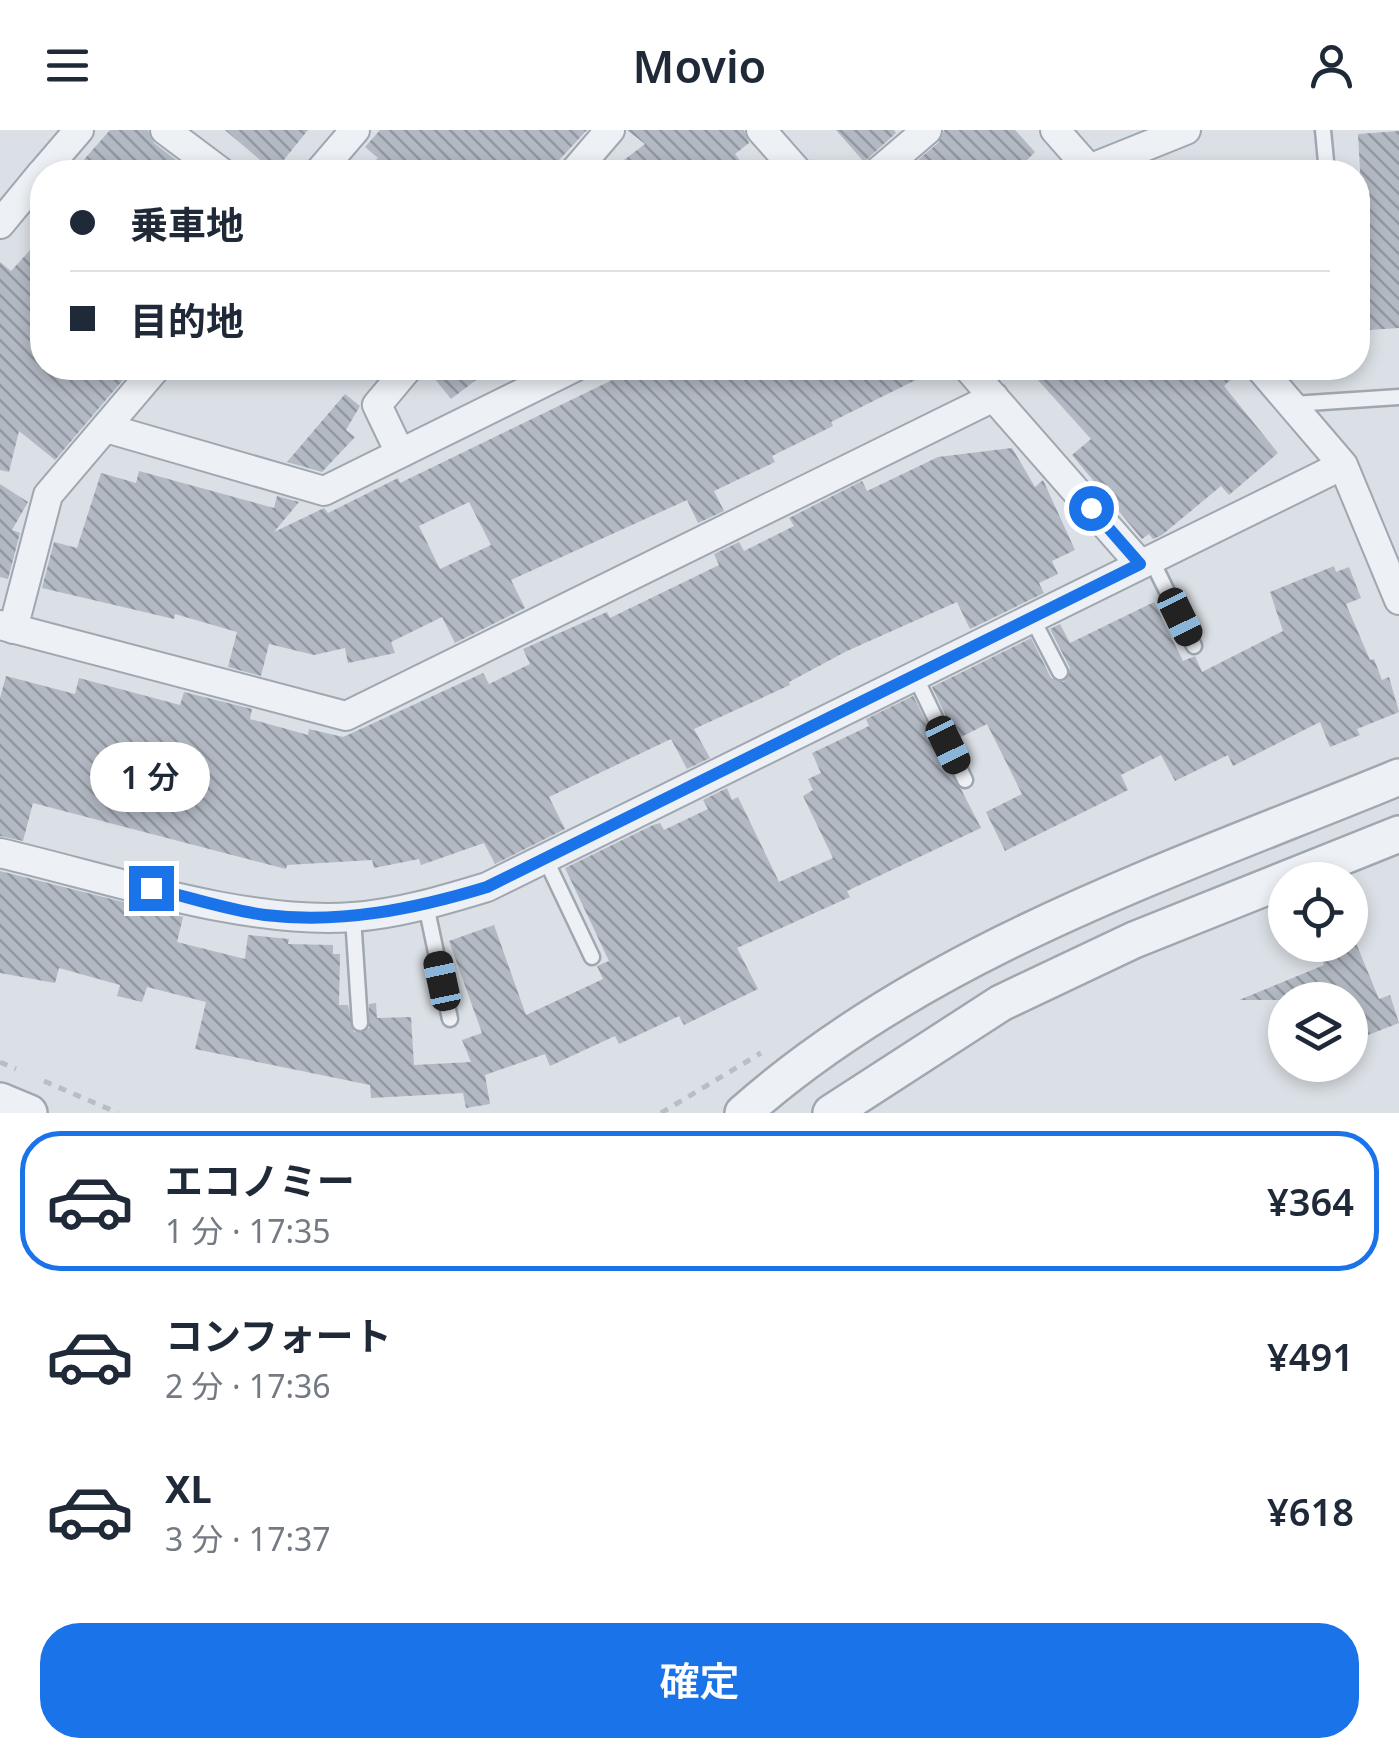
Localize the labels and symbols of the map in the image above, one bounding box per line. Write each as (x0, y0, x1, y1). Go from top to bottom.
route start (1069, 486, 1114, 531)
car (1153, 583, 1207, 651)
car (921, 711, 975, 779)
callout: 1 分 (91, 743, 211, 813)
route end (129, 866, 174, 911)
car (421, 949, 463, 1013)

